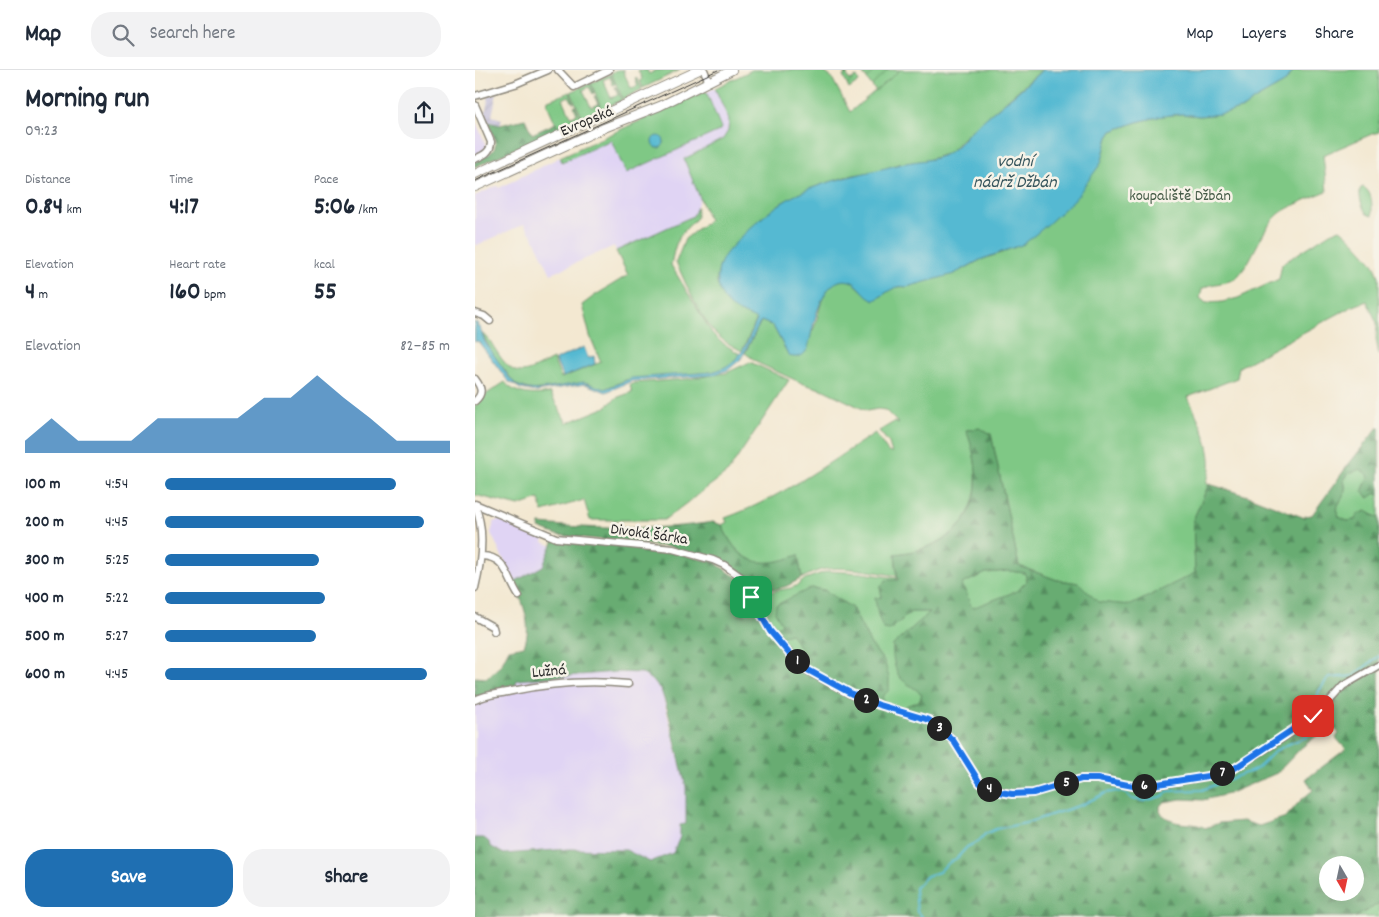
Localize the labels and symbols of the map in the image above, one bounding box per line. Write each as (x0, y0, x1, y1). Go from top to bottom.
street label: Evropská (557, 101, 617, 143)
water label: vodní nádrž Džbán (973, 150, 1057, 196)
park label: koupaliště Džbán (1129, 185, 1231, 208)
street label: Divoká Šárka (609, 518, 690, 552)
pin (730, 576, 772, 618)
pin: 1 (785, 648, 809, 674)
street label: Lužná (531, 659, 567, 685)
pin: 2 (853, 688, 879, 712)
pin (1292, 695, 1334, 737)
pin: 3 (927, 716, 951, 740)
pin: 7 (1209, 760, 1235, 786)
pin: 5 (1053, 770, 1079, 796)
pin: 6 (1131, 774, 1157, 798)
pin: 4 (977, 776, 1001, 802)
north arrow (1319, 856, 1364, 901)

